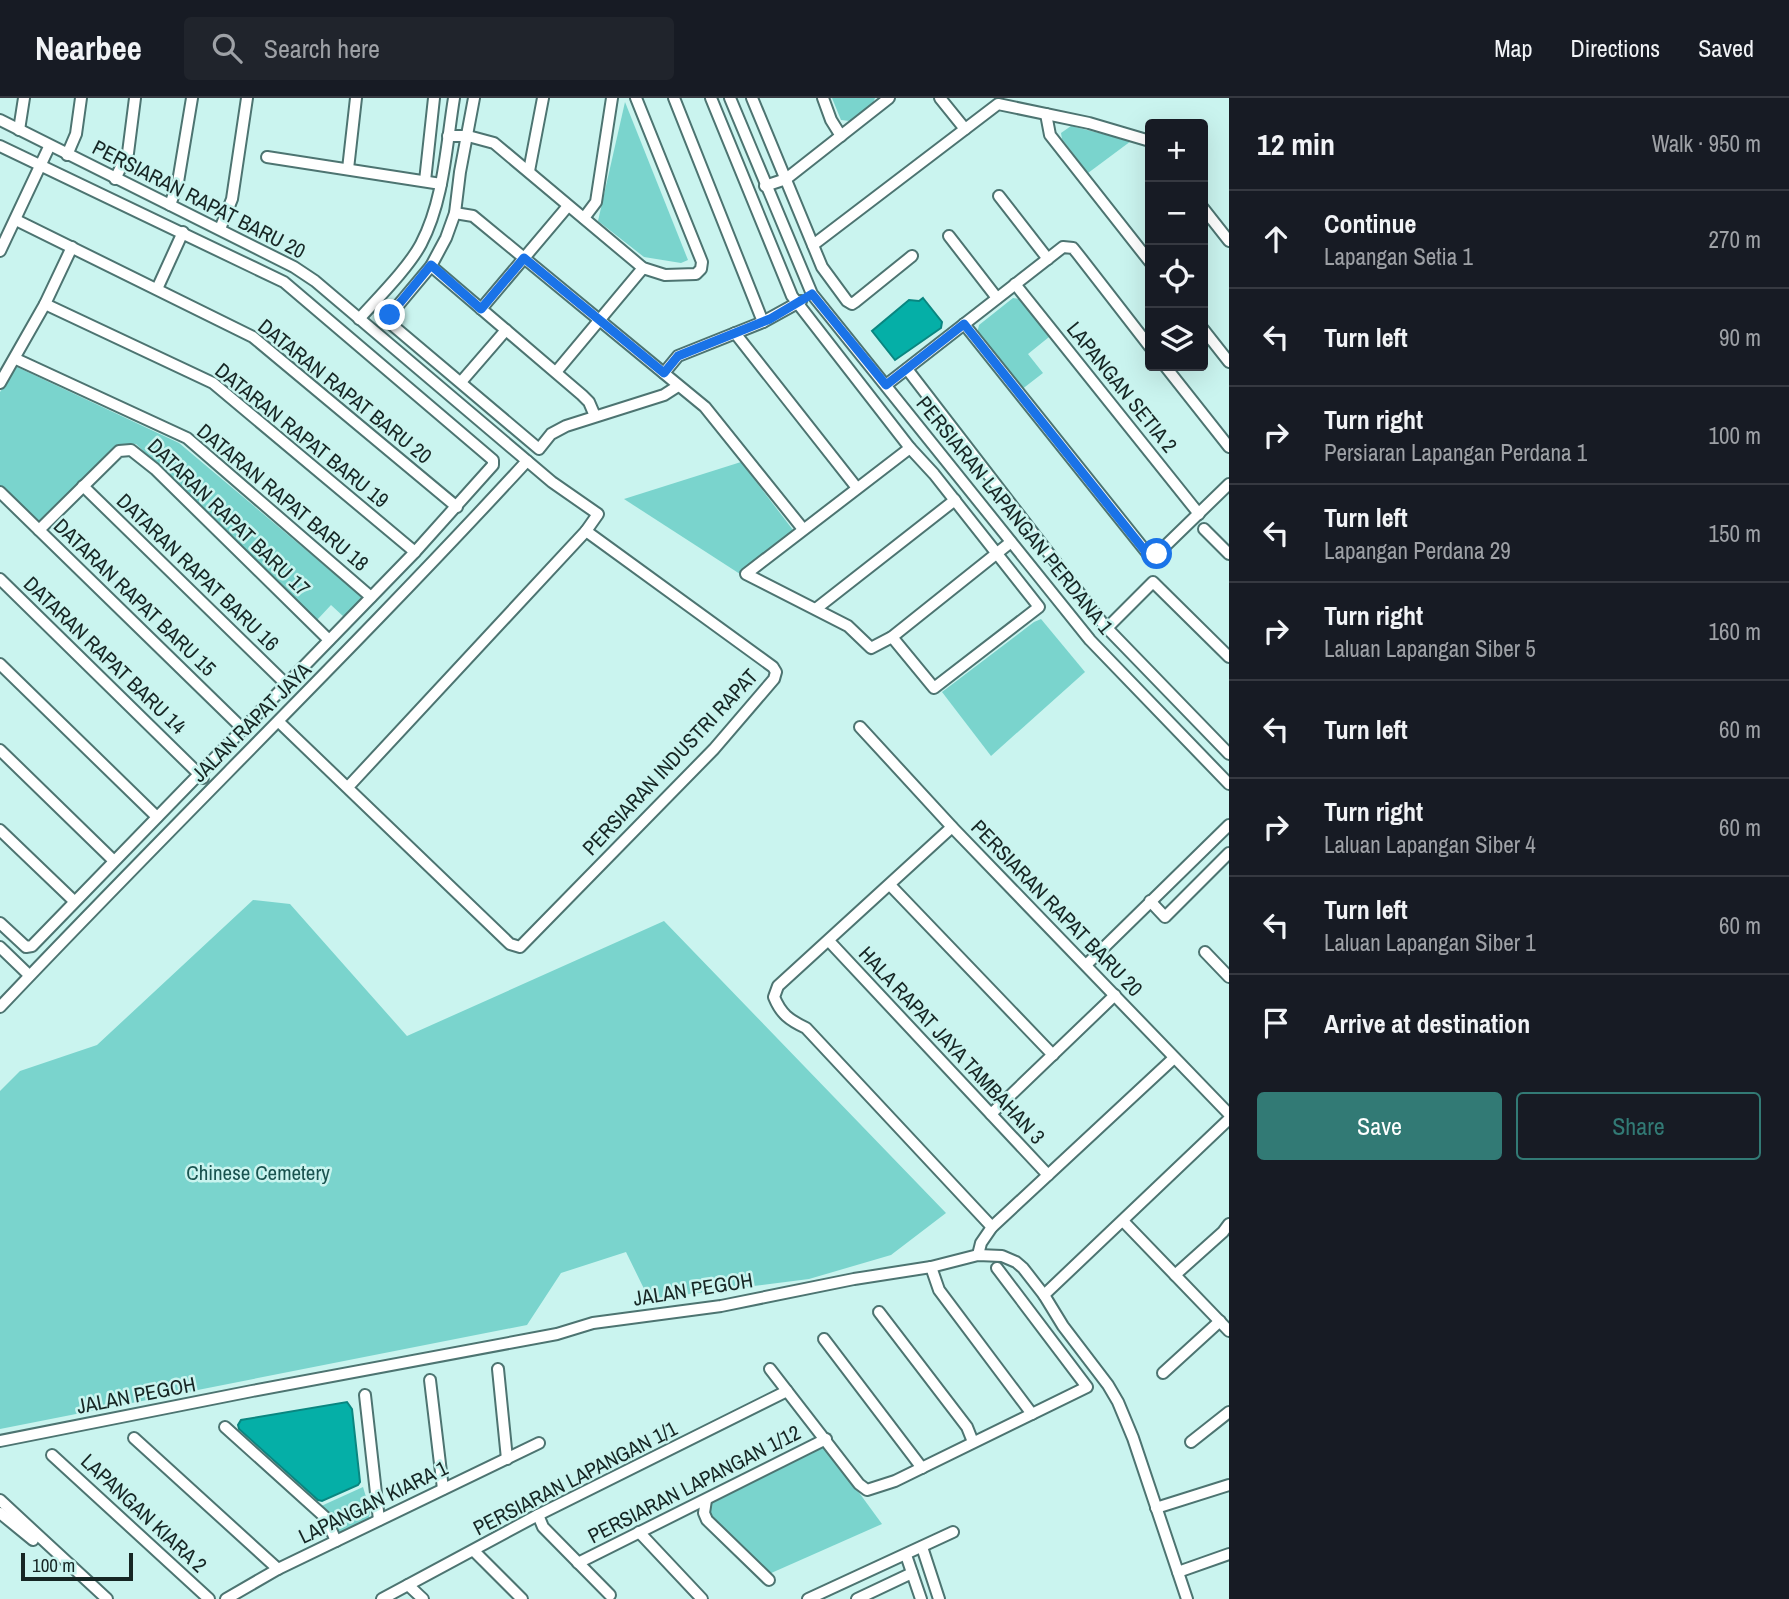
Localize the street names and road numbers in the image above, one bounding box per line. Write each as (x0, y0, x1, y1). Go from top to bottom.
street label: PERSIARAN RAPAT BARU 20 (88, 133, 310, 265)
street label: DATARAN RAPAT BARU 20 (252, 312, 438, 470)
street label: LAPANGAN SETIA 2 (1060, 316, 1184, 458)
street label: DATARAN RAPAT BARU 19 (209, 356, 395, 514)
street label: PERSIARAN LAPANGAN PERDANA 1 (910, 390, 1120, 640)
street label: DATARAN RAPAT BARU 18 (191, 417, 375, 577)
street label: DATARAN RAPAT BARU 17 (141, 432, 317, 602)
street label: DATARAN RAPAT BARU 16 (110, 487, 286, 657)
street label: DATARAN RAPAT BARU 15 (47, 512, 223, 682)
street label: DATARAN RAPAT BARU 14 (17, 570, 193, 741)
street label: JALAN RAPAT JAYA (185, 655, 318, 788)
street label: PERSIARAN INDUSTRI RAPAT (576, 662, 765, 862)
street label: PERSIARAN RAPAT BARU 20 (965, 813, 1149, 1003)
street label: HALA RAPAT JAYA TAMBAHAN 3 (852, 940, 1052, 1150)
street label: JALAN PEGOH (631, 1265, 755, 1313)
street label: JALAN PEGOH (74, 1369, 198, 1421)
street label: PERSIARAN LAPANGAN 1/1 (468, 1414, 682, 1542)
street label: PERSIARAN LAPANGAN 1/12 (583, 1418, 805, 1550)
street label: LAPANGAN KIARA 2 (75, 1447, 213, 1579)
street label: LAPANGAN KIARA 1 (294, 1453, 453, 1551)

